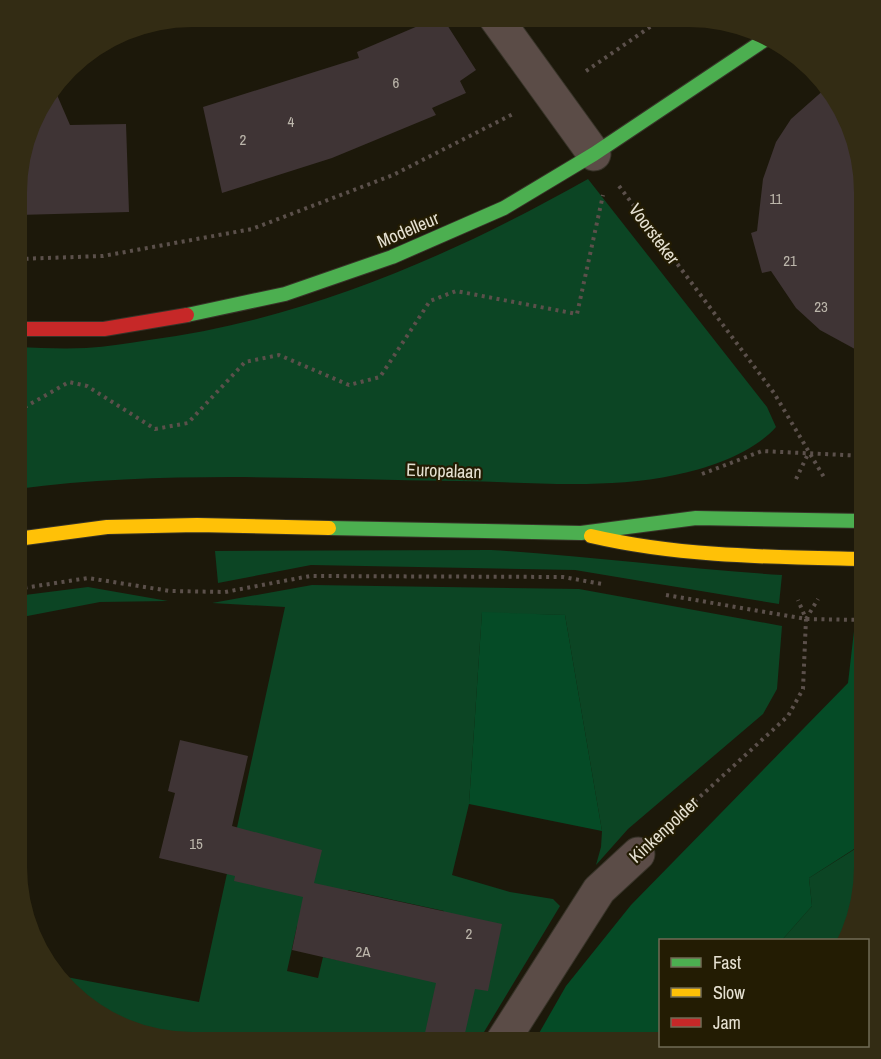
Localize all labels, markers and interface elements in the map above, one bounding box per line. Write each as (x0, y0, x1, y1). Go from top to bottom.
house number: 6 (393, 72, 400, 93)
house number: 4 (288, 111, 295, 132)
house number: 2 (240, 129, 247, 150)
house number: 11 (770, 188, 783, 209)
street label: Voorsteker (623, 198, 686, 269)
street label: Modelleur (373, 205, 443, 254)
house number: 21 (783, 250, 797, 271)
house number: 23 (814, 296, 828, 317)
street label: Europalaan (406, 457, 482, 484)
street label: Kinkenpolder (623, 791, 704, 868)
house number: 15 (189, 833, 203, 854)
house number: 2 (466, 923, 473, 944)
legend (659, 939, 869, 1047)
house number: 2A (355, 941, 371, 962)
text: Fast (713, 950, 741, 975)
text: Slow (713, 980, 745, 1005)
text: Jam (713, 1010, 741, 1035)

